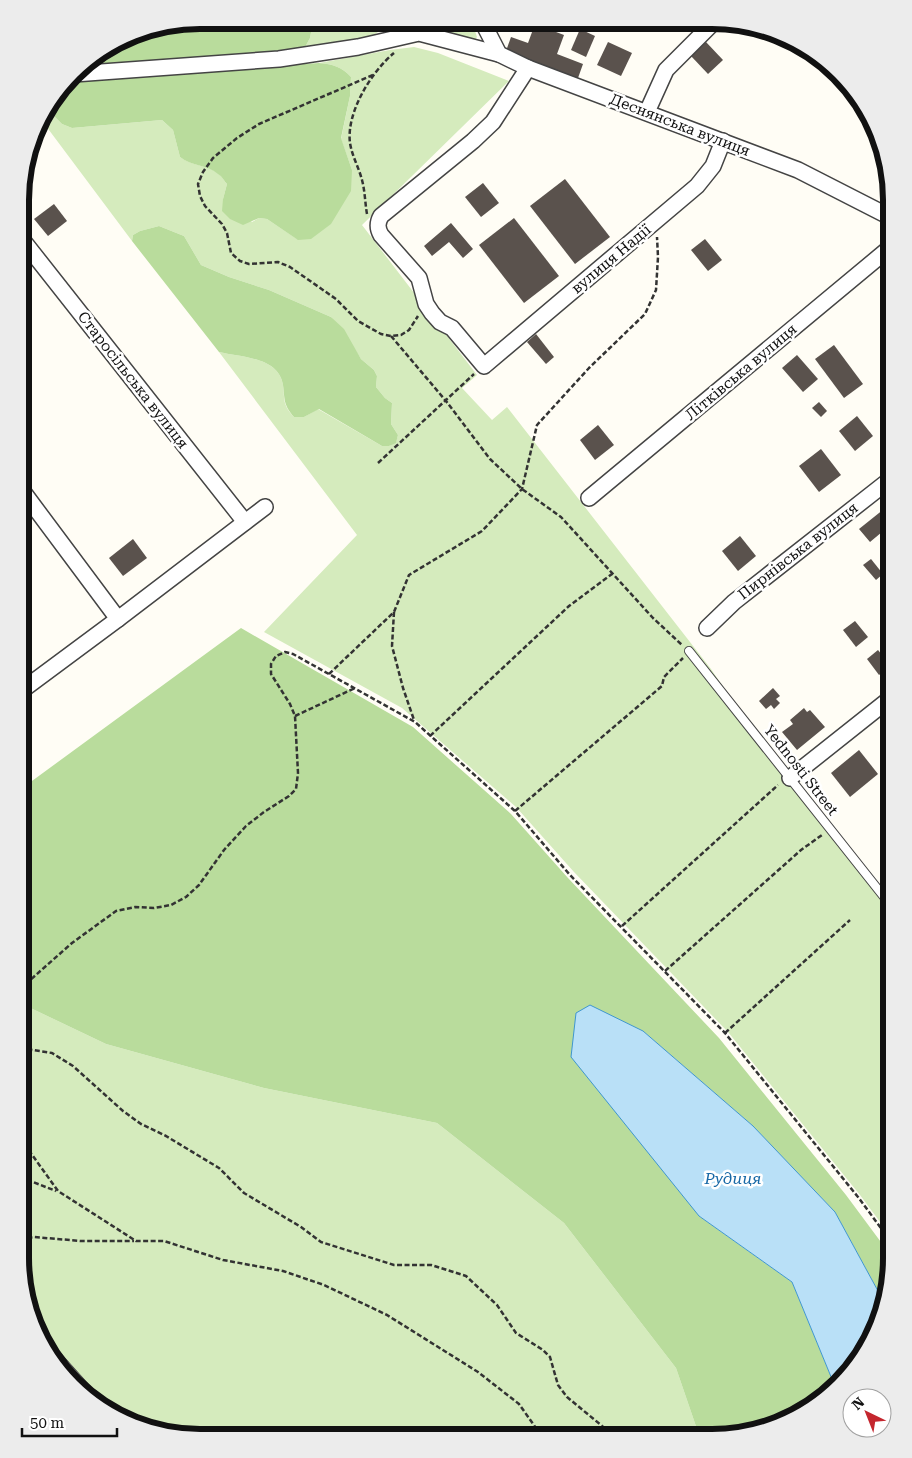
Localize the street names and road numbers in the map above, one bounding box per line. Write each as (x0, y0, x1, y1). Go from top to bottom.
street label: Деснянська вулиця (607, 90, 753, 160)
street label: вулиця Надії (568, 220, 655, 297)
street label: Старосільська вулиця (74, 308, 192, 452)
street label: Літківська вулиця (682, 320, 800, 424)
street label: Пирнівська вулиця (734, 499, 862, 603)
street label: Yednosti Street (760, 721, 842, 819)

